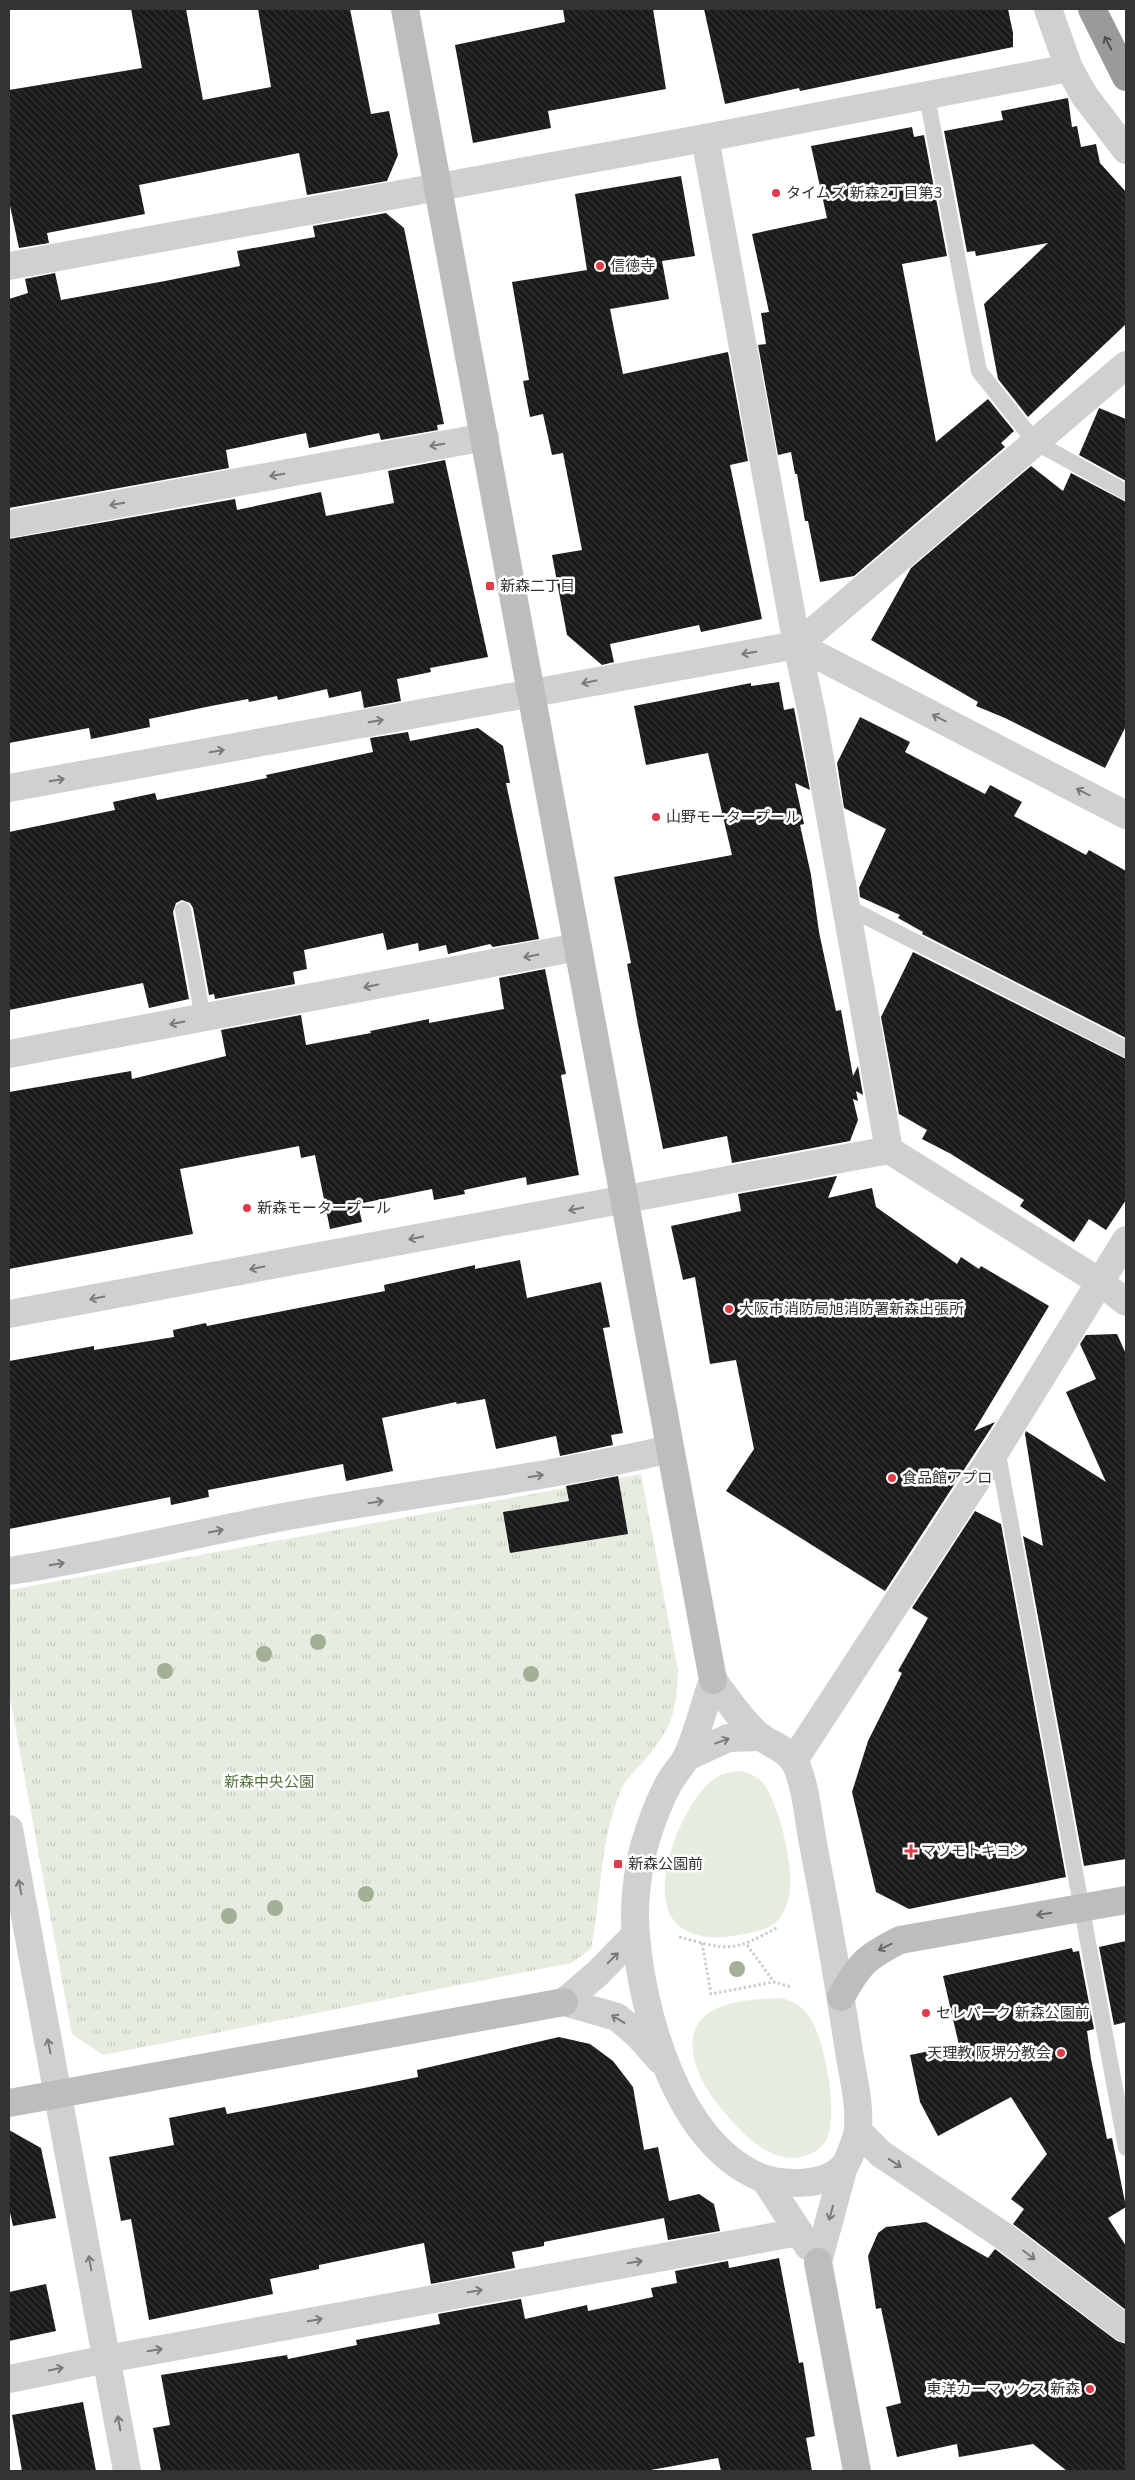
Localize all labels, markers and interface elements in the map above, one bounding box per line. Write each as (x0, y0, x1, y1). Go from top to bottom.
one-way arrow (1103, 36, 1113, 51)
place label: タイムズ 新森2丁目第3 (786, 183, 943, 203)
marker: タイムズ 新森2丁目第3 (770, 187, 782, 199)
place label: 信徳寺 (610, 256, 655, 276)
marker: 信徳寺 (594, 260, 606, 272)
one-way arrow (429, 441, 445, 451)
one-way arrow (269, 470, 285, 480)
one-way arrow (109, 500, 125, 510)
place label: 新森二丁目 (500, 576, 575, 596)
marker: 新森二丁目 (484, 580, 496, 592)
one-way arrow (741, 649, 757, 659)
one-way arrow (582, 678, 598, 688)
one-way arrow (931, 713, 946, 723)
one-way arrow (368, 716, 384, 726)
one-way arrow (208, 745, 224, 755)
one-way arrow (48, 774, 64, 784)
one-way arrow (1076, 787, 1091, 796)
place label: 山野モータープール (666, 807, 800, 827)
marker: 山野モータープール (650, 811, 662, 823)
one-way arrow (523, 952, 539, 962)
one-way arrow (363, 982, 379, 992)
one-way arrow (169, 1018, 185, 1028)
place label: 新森モータープール (257, 1198, 391, 1218)
marker: 新森モータープール (241, 1202, 253, 1214)
one-way arrow (569, 1204, 585, 1214)
one-way arrow (409, 1234, 425, 1244)
one-way arrow (249, 1264, 265, 1273)
one-way arrow (89, 1293, 105, 1303)
place label: 大阪市消防局旭消防署新森出張所 (739, 1299, 964, 1319)
marker: 大阪市消防局旭消防署新森出張所 (723, 1303, 735, 1315)
place label: 食品館アプロ (902, 1468, 992, 1488)
one-way arrow (528, 1470, 544, 1480)
marker: 食品館アプロ (886, 1472, 898, 1484)
one-way arrow (368, 1497, 384, 1507)
one-way arrow (208, 1526, 224, 1535)
one-way arrow (49, 1558, 65, 1568)
one-way arrow (714, 1736, 730, 1745)
park label: 新森中央公園 (224, 1772, 314, 1792)
place label: マツモトキヨシ (921, 1841, 1026, 1861)
marker: マツモトキヨシ (905, 1845, 917, 1857)
place label: 新森公園前 (628, 1854, 703, 1874)
marker: 新森公園前 (612, 1858, 624, 1870)
one-way arrow (14, 1879, 24, 1895)
one-way arrow (1036, 1910, 1052, 1919)
one-way arrow (878, 1943, 893, 1952)
one-way arrow (607, 1952, 619, 1964)
place label: セレパーク 新森公園前 (936, 2003, 1090, 2023)
marker: セレパーク 新森公園前 (920, 2007, 932, 2019)
one-way arrow (611, 2014, 625, 2024)
one-way arrow (44, 2039, 54, 2055)
place label: 天理教 阪堺分教会 (927, 2043, 1051, 2063)
marker: 天理教 阪堺分教会 (1055, 2047, 1067, 2059)
one-way arrow (888, 2157, 902, 2168)
one-way arrow (826, 2205, 836, 2221)
one-way arrow (1022, 2250, 1036, 2260)
one-way arrow (84, 2256, 94, 2272)
one-way arrow (626, 2256, 642, 2266)
one-way arrow (466, 2286, 482, 2295)
one-way arrow (307, 2315, 323, 2325)
one-way arrow (147, 2344, 163, 2354)
one-way arrow (48, 2364, 64, 2374)
place label: 東洋カーマックス 新森 (927, 2379, 1080, 2399)
marker: 東洋カーマックス 新森 (1084, 2383, 1096, 2395)
one-way arrow (113, 2416, 123, 2432)

